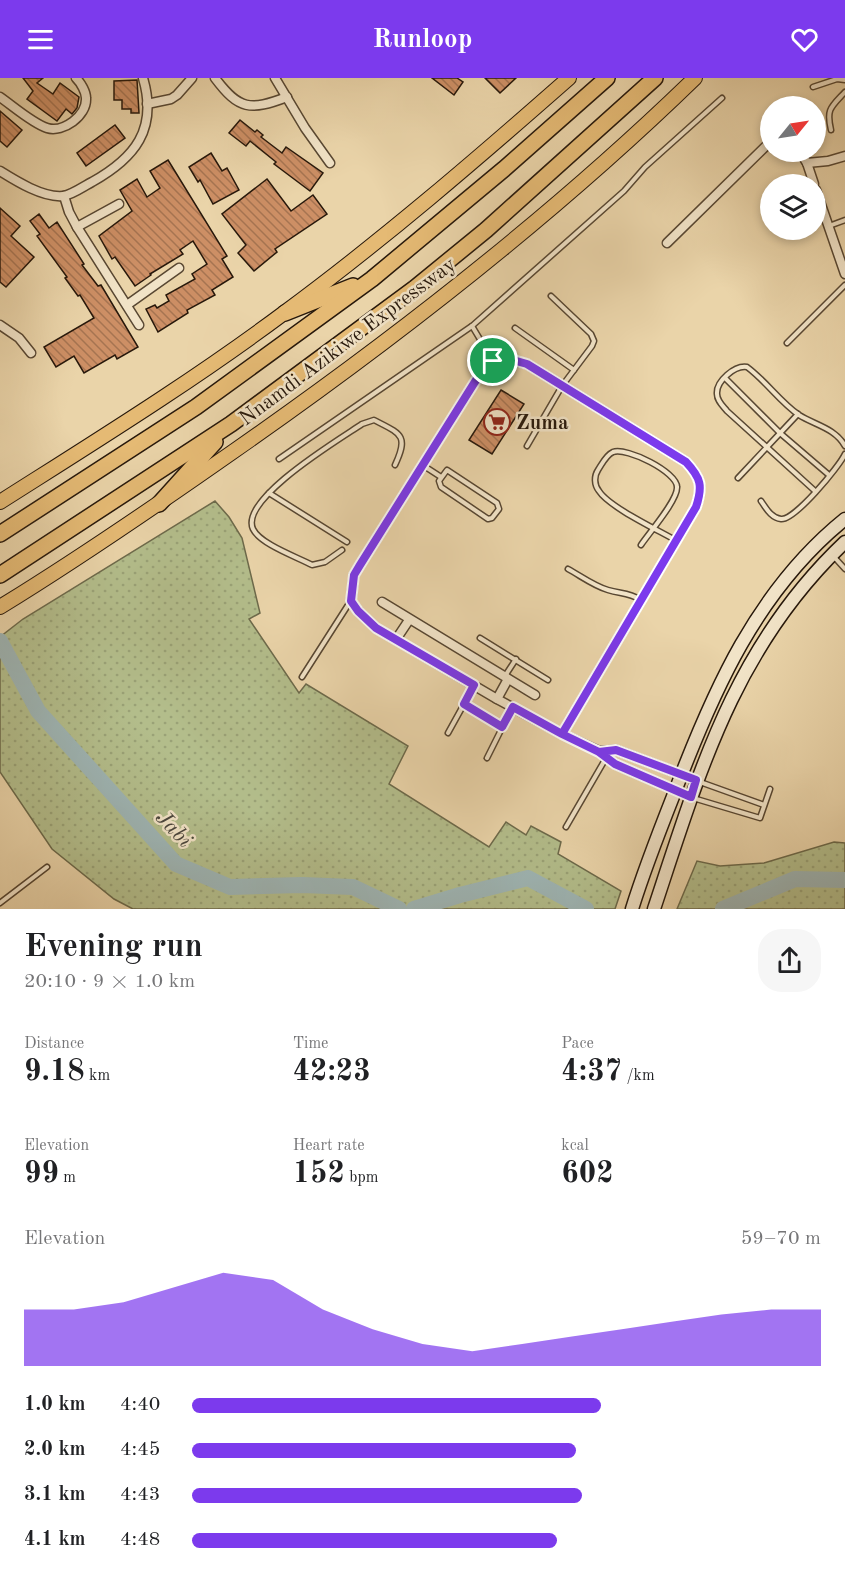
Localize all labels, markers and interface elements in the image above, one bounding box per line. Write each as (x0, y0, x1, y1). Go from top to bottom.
icon: menu (24, 23, 57, 56)
icon: heart (788, 23, 821, 56)
text: Runloop (373, 26, 472, 53)
north arrow (760, 96, 826, 162)
map controls (760, 96, 826, 240)
button: layers (760, 174, 826, 240)
street label: Nnamdi Azikiwe Expressway (236, 254, 460, 430)
pin (467, 335, 518, 386)
icon: arrive (476, 344, 509, 377)
supermarket icon: Zuma (482, 407, 512, 437)
place label: Zuma (516, 413, 569, 434)
water label: Jabi (151, 807, 196, 852)
button: share (758, 929, 821, 992)
text: Evening run (24, 931, 203, 964)
text: 20:10 · 9 × 1.0 km (24, 972, 195, 992)
text: Distance (24, 1036, 84, 1052)
text: Time (293, 1036, 328, 1052)
text: Pace (561, 1036, 594, 1052)
text: 9.18 (24, 1057, 85, 1087)
text: 42:23 (293, 1057, 371, 1087)
text: 4:37 (561, 1057, 622, 1087)
text: km (85, 1068, 110, 1084)
text: /km (622, 1068, 655, 1084)
text: Elevation (24, 1138, 89, 1154)
text: Heart rate (293, 1138, 365, 1154)
text: kcal (561, 1138, 589, 1154)
text: 99 (24, 1159, 59, 1189)
text: 152 (293, 1159, 345, 1189)
text: 602 (561, 1159, 614, 1189)
text: m (59, 1170, 76, 1186)
text: bpm (345, 1170, 379, 1186)
text: Elevation (24, 1229, 105, 1249)
text: 59–70 m (741, 1229, 821, 1249)
text: 1.0 km (24, 1395, 86, 1415)
text: 4:40 (120, 1395, 160, 1415)
text: 2.0 km (24, 1440, 86, 1460)
text: 4:45 (120, 1440, 160, 1460)
text: 3.1 km (24, 1485, 86, 1505)
text: 4:43 (120, 1485, 160, 1505)
text: 4.1 km (24, 1530, 86, 1550)
text: 4:48 (120, 1530, 160, 1550)

